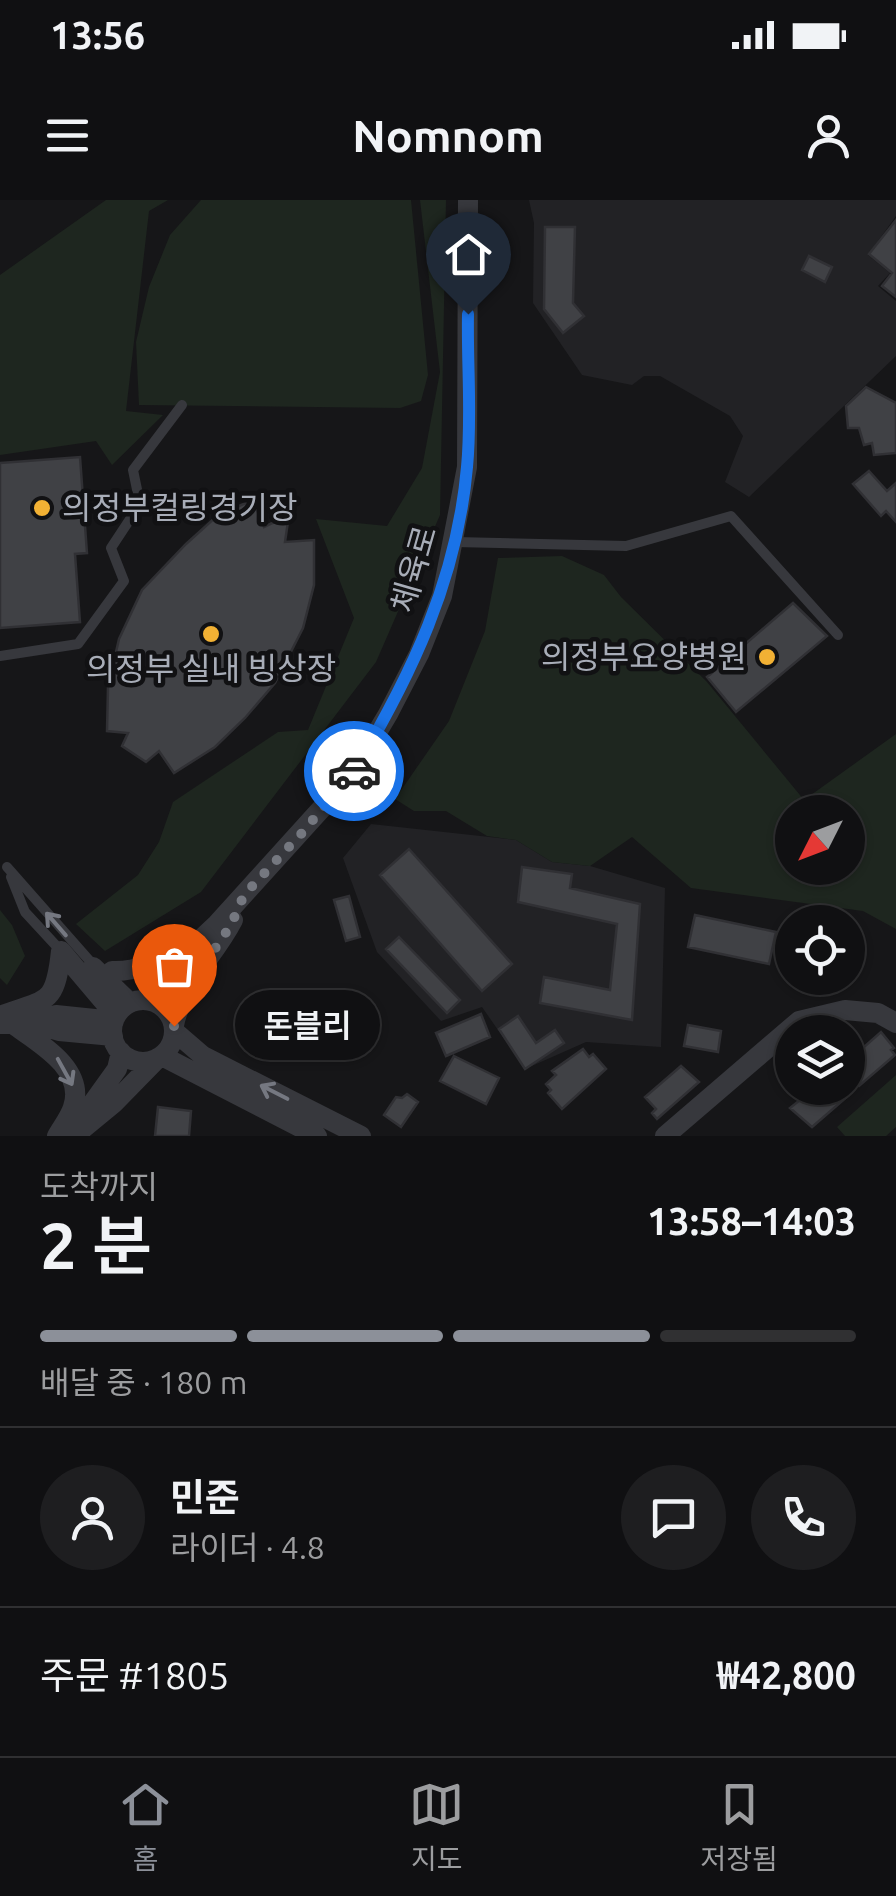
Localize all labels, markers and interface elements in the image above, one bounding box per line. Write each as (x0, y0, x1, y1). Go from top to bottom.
text: 13:56 (50, 14, 145, 56)
icon: menu (40, 108, 95, 163)
icon: person (801, 108, 856, 163)
text: Nomnom (352, 110, 544, 161)
pin (426, 212, 511, 315)
icon: home (441, 227, 496, 282)
place label: 의정부컬링경기장 (62, 489, 298, 525)
marker: 의정부컬링경기장 (31, 497, 53, 519)
street label: 체육로 (384, 521, 443, 616)
marker: 의정부 실내 빙상장 (200, 623, 222, 645)
place label: 의정부요양병원 (541, 638, 747, 674)
marker: 의정부요양병원 (756, 646, 778, 668)
place label: 의정부 실내 빙상장 (86, 650, 336, 686)
courier (304, 721, 404, 821)
icon: car (327, 744, 382, 799)
north arrow (775, 795, 865, 885)
map controls (775, 795, 865, 1105)
button: locate (775, 905, 865, 995)
one-way arrow (46, 912, 68, 938)
pin (132, 924, 217, 1027)
icon: bag (147, 939, 202, 994)
callout: 돈블리 (234, 991, 379, 1061)
text: 돈블리 (263, 1007, 352, 1043)
button: layers (775, 1015, 865, 1105)
one-way arrow (56, 1057, 76, 1086)
one-way arrow (259, 1082, 289, 1101)
text: 도착까지 (40, 1168, 158, 1204)
text: 13:58–14:03 (647, 1200, 856, 1242)
text: 2 분 (40, 1208, 152, 1281)
text: 배달 중 · 180 m (40, 1364, 247, 1400)
button: person (40, 1465, 145, 1570)
button: chat (621, 1465, 726, 1570)
button: phone (751, 1465, 856, 1570)
text: 민준 (170, 1476, 240, 1518)
text: 라이더 · 4.8 (170, 1529, 325, 1565)
text: 주문 #1805 (40, 1654, 229, 1696)
text: ₩42,800 (717, 1654, 856, 1696)
tab: 홈 (118, 1777, 173, 1877)
tab: 지도 (409, 1777, 464, 1877)
tab: 저장됨 (701, 1777, 778, 1877)

